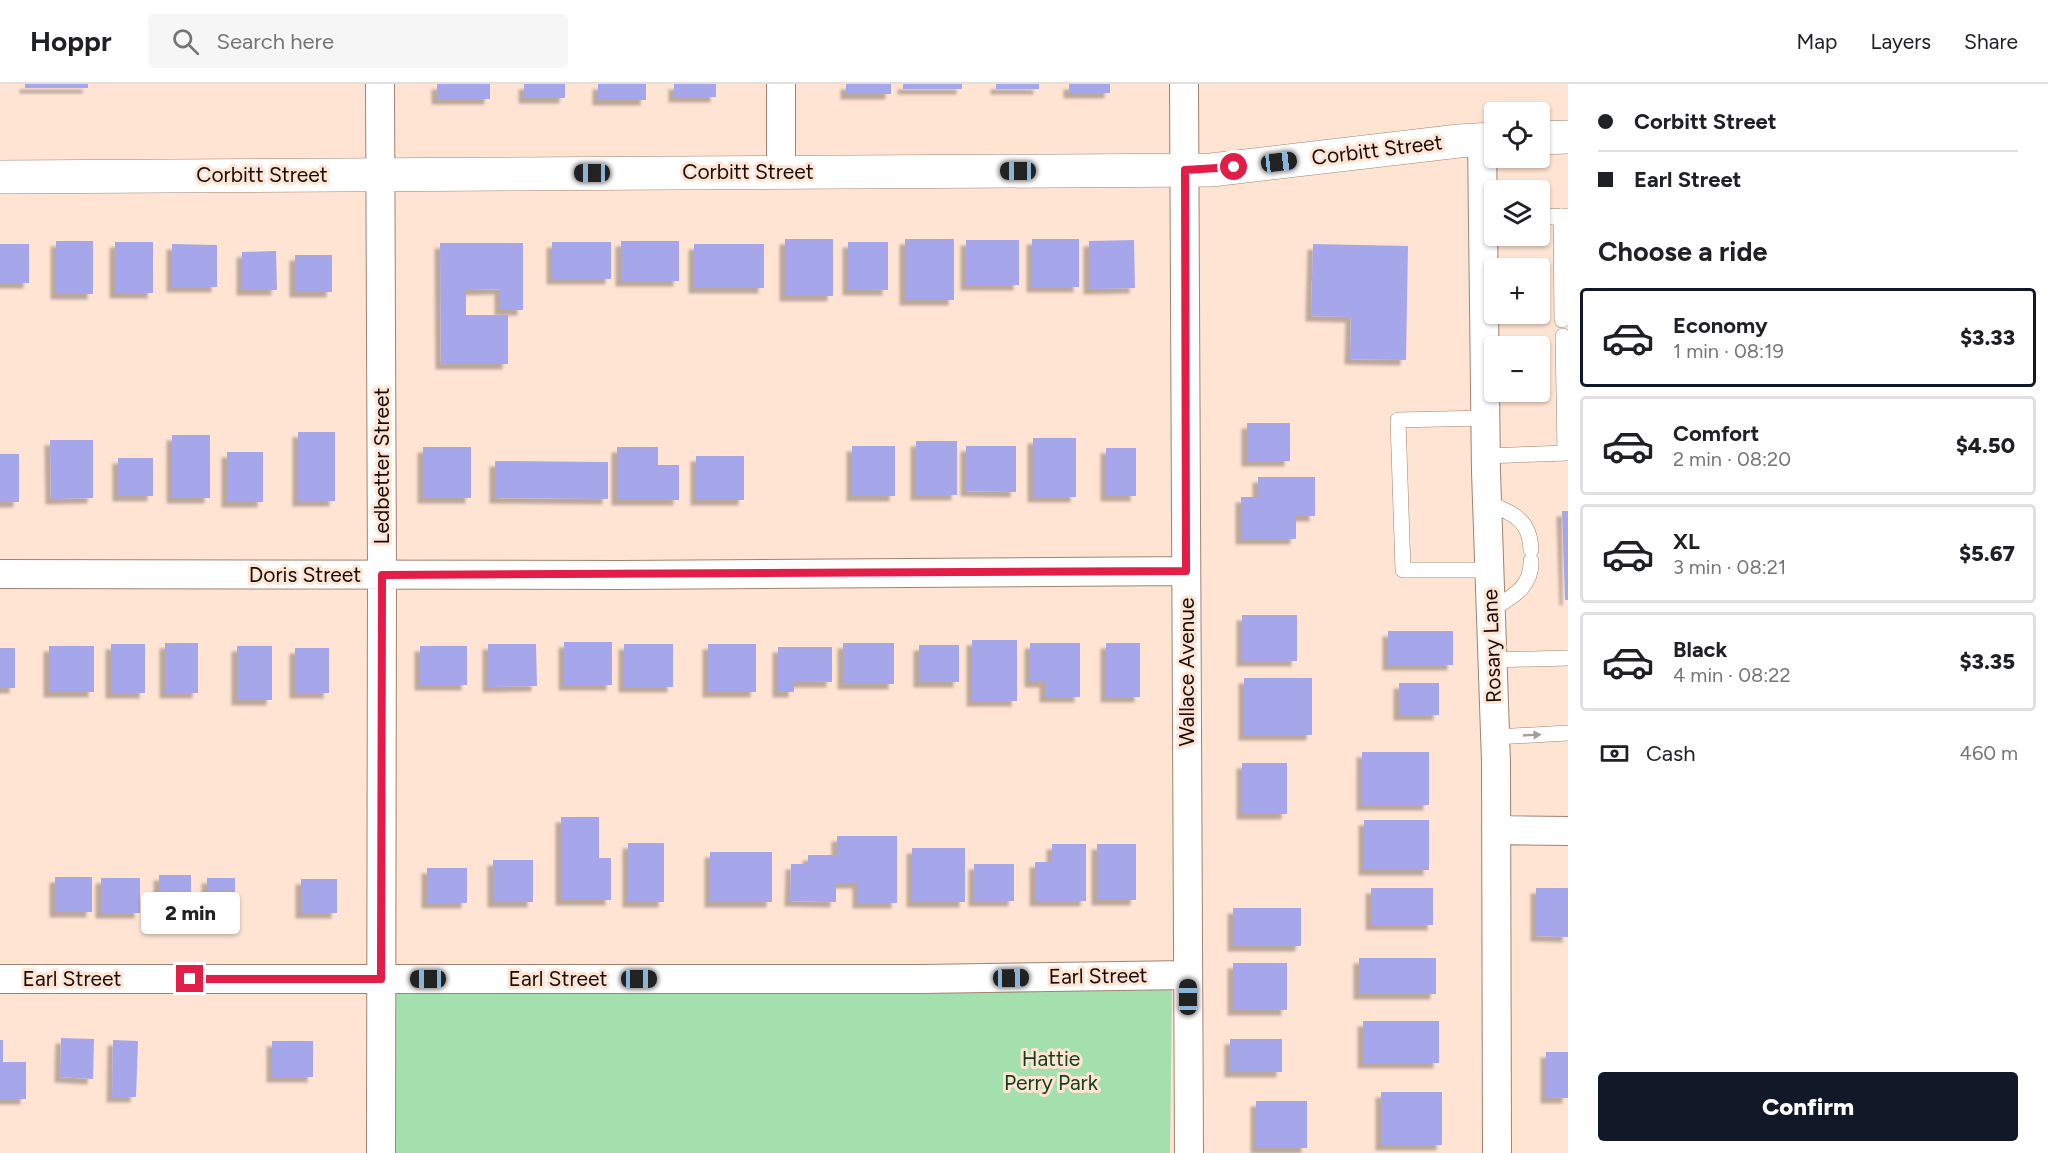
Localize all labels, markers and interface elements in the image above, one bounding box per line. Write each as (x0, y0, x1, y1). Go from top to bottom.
search box (148, 14, 568, 68)
text: Hoppr (30, 24, 112, 58)
icon: search (169, 25, 202, 58)
text: Search here (217, 28, 334, 55)
text: Map (1797, 29, 1837, 54)
text: Layers (1870, 29, 1931, 54)
text: Share (1964, 29, 2018, 54)
map controls (1484, 102, 1550, 402)
button: locate (1484, 102, 1550, 168)
text: Corbitt Street (1634, 108, 1777, 135)
street label: Corbitt Street (1310, 129, 1444, 170)
car (1260, 151, 1298, 173)
route start (1220, 153, 1247, 180)
street label: Corbitt Street (682, 159, 814, 184)
street label: Corbitt Street (196, 162, 328, 187)
car (1000, 162, 1036, 180)
car (574, 164, 610, 182)
text: Earl Street (1634, 166, 1741, 193)
button: layers (1484, 180, 1550, 246)
text: Choose a ride (1598, 235, 1767, 268)
button: + (1484, 258, 1550, 324)
icon: car (1601, 311, 1655, 365)
text: Economy (1673, 312, 1768, 339)
text: $3.33 (1960, 324, 2015, 351)
button: − (1484, 336, 1550, 402)
text: 1 min · 08:19 (1673, 339, 1784, 363)
street label: Ledbetter Street (369, 388, 394, 544)
icon: car (1601, 419, 1655, 473)
text: Comfort (1673, 420, 1759, 447)
text: $4.50 (1956, 432, 2015, 459)
text: 2 min · 08:20 (1673, 447, 1791, 471)
icon: car (1601, 527, 1655, 581)
text: XL (1673, 528, 1700, 555)
text: $5.67 (1959, 540, 2015, 567)
text: 3 min · 08:21 (1673, 555, 1786, 579)
street label: Doris Street (249, 562, 361, 587)
street label: Rosary Lane (1477, 589, 1506, 703)
street label: Wallace Avenue (1174, 598, 1199, 747)
icon: car (1601, 635, 1655, 689)
text: Black (1673, 636, 1727, 663)
text: $3.35 (1959, 648, 2015, 675)
text: 4 min · 08:22 (1673, 663, 1791, 687)
one-way arrow (1522, 731, 1541, 740)
icon: cash (1598, 737, 1631, 770)
text: Cash (1646, 740, 1696, 767)
text: 460 m (1959, 741, 2018, 765)
callout: 2 min (140, 892, 240, 934)
text: 2 min (165, 901, 216, 925)
street label: Earl Street (1048, 962, 1148, 989)
route end (176, 965, 203, 992)
street label: Earl Street (23, 966, 121, 991)
street label: Earl Street (509, 966, 607, 991)
car (993, 969, 1029, 987)
car (410, 970, 446, 988)
car (621, 970, 657, 988)
car (1179, 979, 1197, 1015)
park label: Hattie Perry Park (1004, 1046, 1099, 1095)
button: Confirm (1598, 1072, 2018, 1141)

